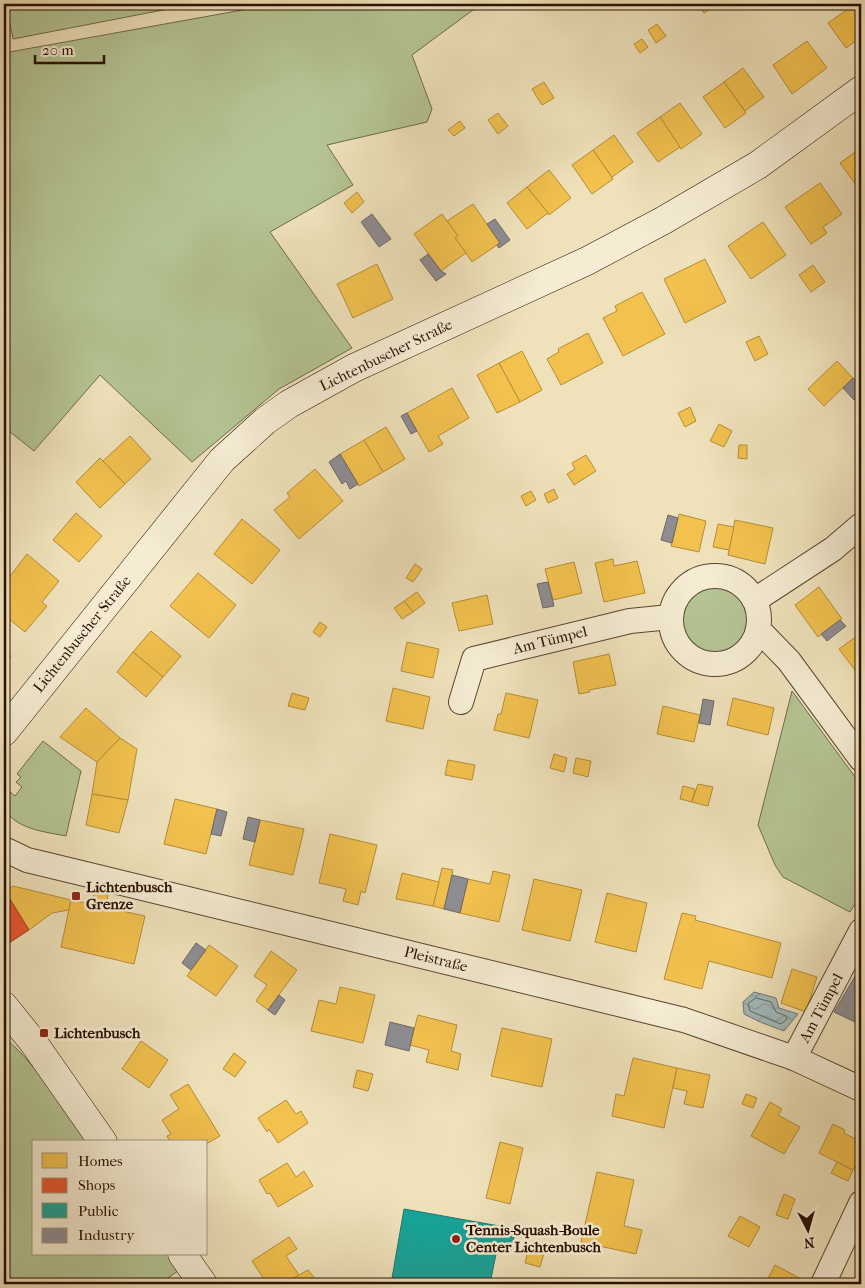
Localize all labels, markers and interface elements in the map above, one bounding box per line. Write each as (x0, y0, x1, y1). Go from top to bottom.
scale bar (35, 32, 104, 64)
text: 20 m (42, 41, 74, 59)
street label: Lichtenbuscher Straße (317, 315, 456, 395)
street label: Lichtenbuscher Straße (29, 571, 135, 696)
street label: Am Tümpel (510, 622, 589, 658)
place label: Lichtenbusch Grenze (86, 878, 173, 913)
marker: Lichtenbusch Grenze (70, 890, 82, 902)
street label: Pleistraße (402, 942, 470, 976)
street label: Am Tümpel (795, 970, 847, 1047)
place label: Lichtenbusch (54, 1024, 141, 1042)
marker: Lichtenbusch (38, 1027, 50, 1039)
legend (32, 1140, 208, 1256)
text: Homes (78, 1152, 123, 1170)
text: Shops (78, 1176, 116, 1194)
text: Public (78, 1202, 119, 1220)
north arrow (782, 1206, 832, 1256)
place label: Tennis-Squash-Boule Center Lichtenbusch (465, 1221, 601, 1256)
text: Industry (78, 1226, 135, 1244)
marker: Tennis-Squash-Boule Center Lichtenbusch (450, 1233, 462, 1245)
text: N (803, 1233, 815, 1251)

